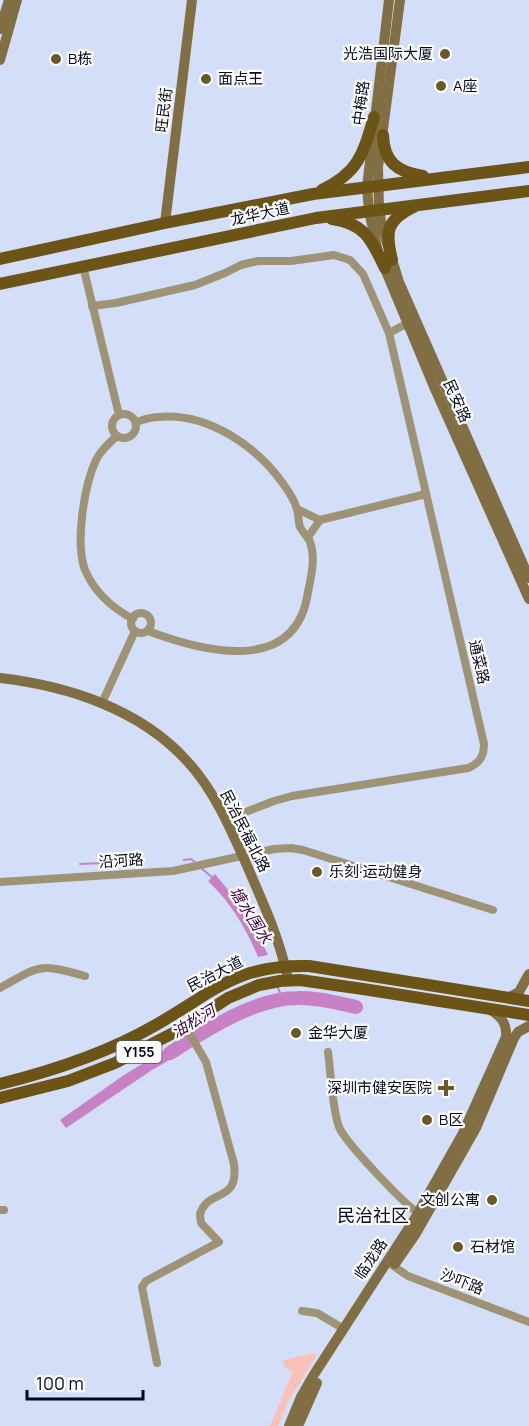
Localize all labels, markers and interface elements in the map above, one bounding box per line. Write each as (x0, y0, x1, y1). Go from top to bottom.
place label: 光浩国际大厦 (343, 43, 433, 64)
marker: 光浩国际大厦 (438, 47, 452, 61)
place label: B栋 (68, 48, 92, 69)
marker: B栋 (49, 52, 63, 66)
place label: 面点王 (218, 68, 263, 89)
marker: 面点王 (199, 72, 213, 86)
place label: A座 (453, 75, 478, 96)
street label: 中梅路 (347, 79, 374, 127)
marker: A座 (434, 79, 448, 93)
street label: 旺民街 (150, 86, 177, 134)
street label: 龙华大道 (228, 197, 291, 230)
street label: 民安路 (439, 376, 476, 426)
street label: 通菜路 (464, 638, 495, 686)
street label: 民治民福北路 (216, 786, 275, 876)
street label: 沿河路 (98, 848, 144, 873)
place label: 乐刻·运动健身 (329, 861, 422, 882)
marker: 乐刻·运动健身 (310, 865, 324, 879)
water label: 塘水围水 (225, 882, 278, 949)
street label: 民治大道 (183, 951, 246, 997)
water label: 油松河 (167, 998, 222, 1043)
place label: 金华大厦 (308, 1022, 368, 1043)
marker: 金华大厦 (289, 1026, 303, 1040)
road number: Y155 (116, 1041, 162, 1063)
place label: 深圳市健安医院 (327, 1077, 432, 1098)
marker: 深圳市健安医院 (437, 1079, 455, 1097)
place label: B区 (439, 1109, 463, 1130)
marker: B区 (420, 1113, 434, 1127)
place label: 文创公寓 (420, 1189, 480, 1210)
marker: 文创公寓 (485, 1193, 499, 1207)
district label: 民治社区 (337, 1203, 409, 1227)
street label: 临龙路 (349, 1234, 392, 1283)
place label: 石材馆 (470, 1236, 515, 1257)
marker: 石材馆 (451, 1240, 465, 1254)
street label: 沙吓路 (437, 1264, 487, 1299)
scale bar (27, 1363, 142, 1401)
text: 100 m (36, 1371, 84, 1395)

